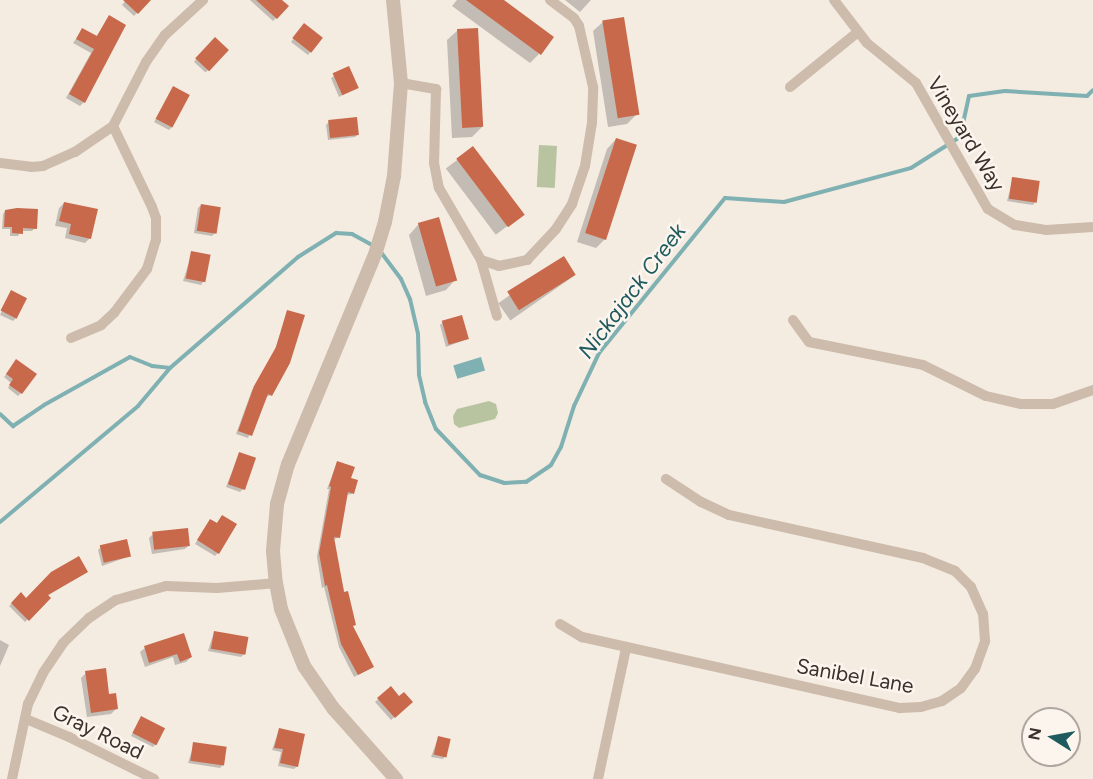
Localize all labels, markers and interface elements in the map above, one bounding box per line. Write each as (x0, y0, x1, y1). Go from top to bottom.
street label: Vineyard Way (922, 72, 1010, 196)
water label: Nickajack Creek (573, 218, 691, 364)
street label: Sanibel Lane (794, 653, 916, 699)
street label: Gray Road (48, 699, 148, 765)
north arrow (1021, 707, 1081, 767)
text: N (1024, 726, 1045, 742)

